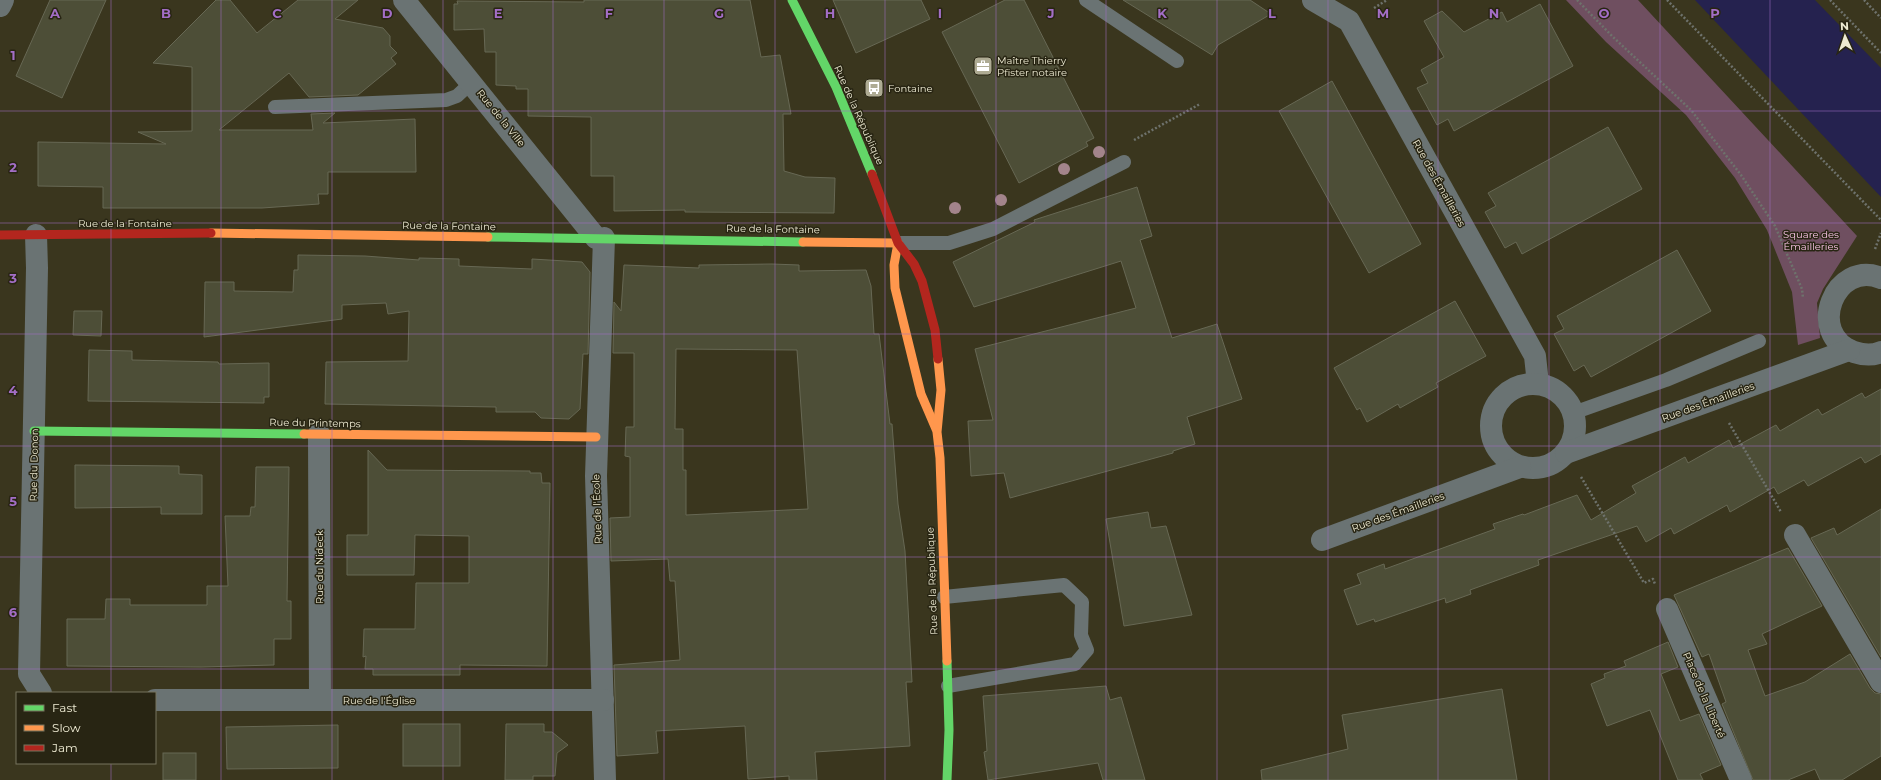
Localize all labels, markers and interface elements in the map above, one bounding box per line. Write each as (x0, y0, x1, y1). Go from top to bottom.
text: A (49, 5, 61, 21)
text: B (161, 5, 171, 21)
text: C (272, 5, 282, 21)
text: D (382, 5, 393, 21)
text: E (494, 5, 503, 21)
text: F (605, 5, 613, 21)
text: G (714, 5, 724, 21)
text: H (825, 5, 835, 21)
text: I (938, 5, 942, 21)
text: J (1046, 5, 1055, 21)
text: K (1157, 5, 1167, 21)
text: L (1268, 5, 1276, 21)
text: M (1377, 5, 1389, 21)
text: N (1489, 5, 1499, 21)
text: O (1599, 5, 1610, 21)
text: P (1710, 5, 1720, 21)
north arrow (1825, 16, 1865, 56)
text: N (1840, 19, 1849, 33)
text: 1 (10, 47, 16, 63)
place label: Maître Thierry Pfister notaire (997, 54, 1067, 79)
office icon: Maître Thierry Pfister notaire (972, 55, 994, 77)
street label: Rue de la République (831, 63, 887, 167)
bus stop icon: Fontaine (863, 77, 885, 99)
place label: Fontaine (888, 82, 932, 95)
street label: Rue de la Ville (474, 87, 528, 149)
street label: Rue des Émailleries (1410, 137, 1468, 229)
text: 2 (9, 159, 17, 175)
street label: Rue de la Fontaine (78, 217, 172, 230)
street label: Rue de la Fontaine (402, 219, 496, 233)
street label: Rue de la Fontaine (726, 222, 820, 236)
park label: Square des Émailleries (1783, 228, 1839, 253)
text: 3 (8, 270, 17, 286)
street label: Rue des Émailleries (1660, 379, 1756, 425)
text: 4 (9, 382, 18, 398)
street label: Rue du Printemps (269, 416, 361, 430)
street label: Rue du Donon (27, 428, 41, 502)
street label: Rue de l'École (589, 474, 605, 544)
street label: Rue des Émailleries (1350, 489, 1446, 535)
text: 5 (9, 493, 17, 509)
street label: Rue de la République (924, 527, 940, 635)
street label: Rue du Nideck (313, 530, 326, 604)
text: 6 (9, 604, 18, 620)
street label: Place de la Liberté (1680, 650, 1728, 740)
legend (16, 692, 156, 764)
street label: Rue de l'Église (343, 694, 415, 707)
text: Fast (52, 700, 77, 715)
text: Slow (52, 720, 81, 735)
text: Jam (51, 740, 78, 755)

